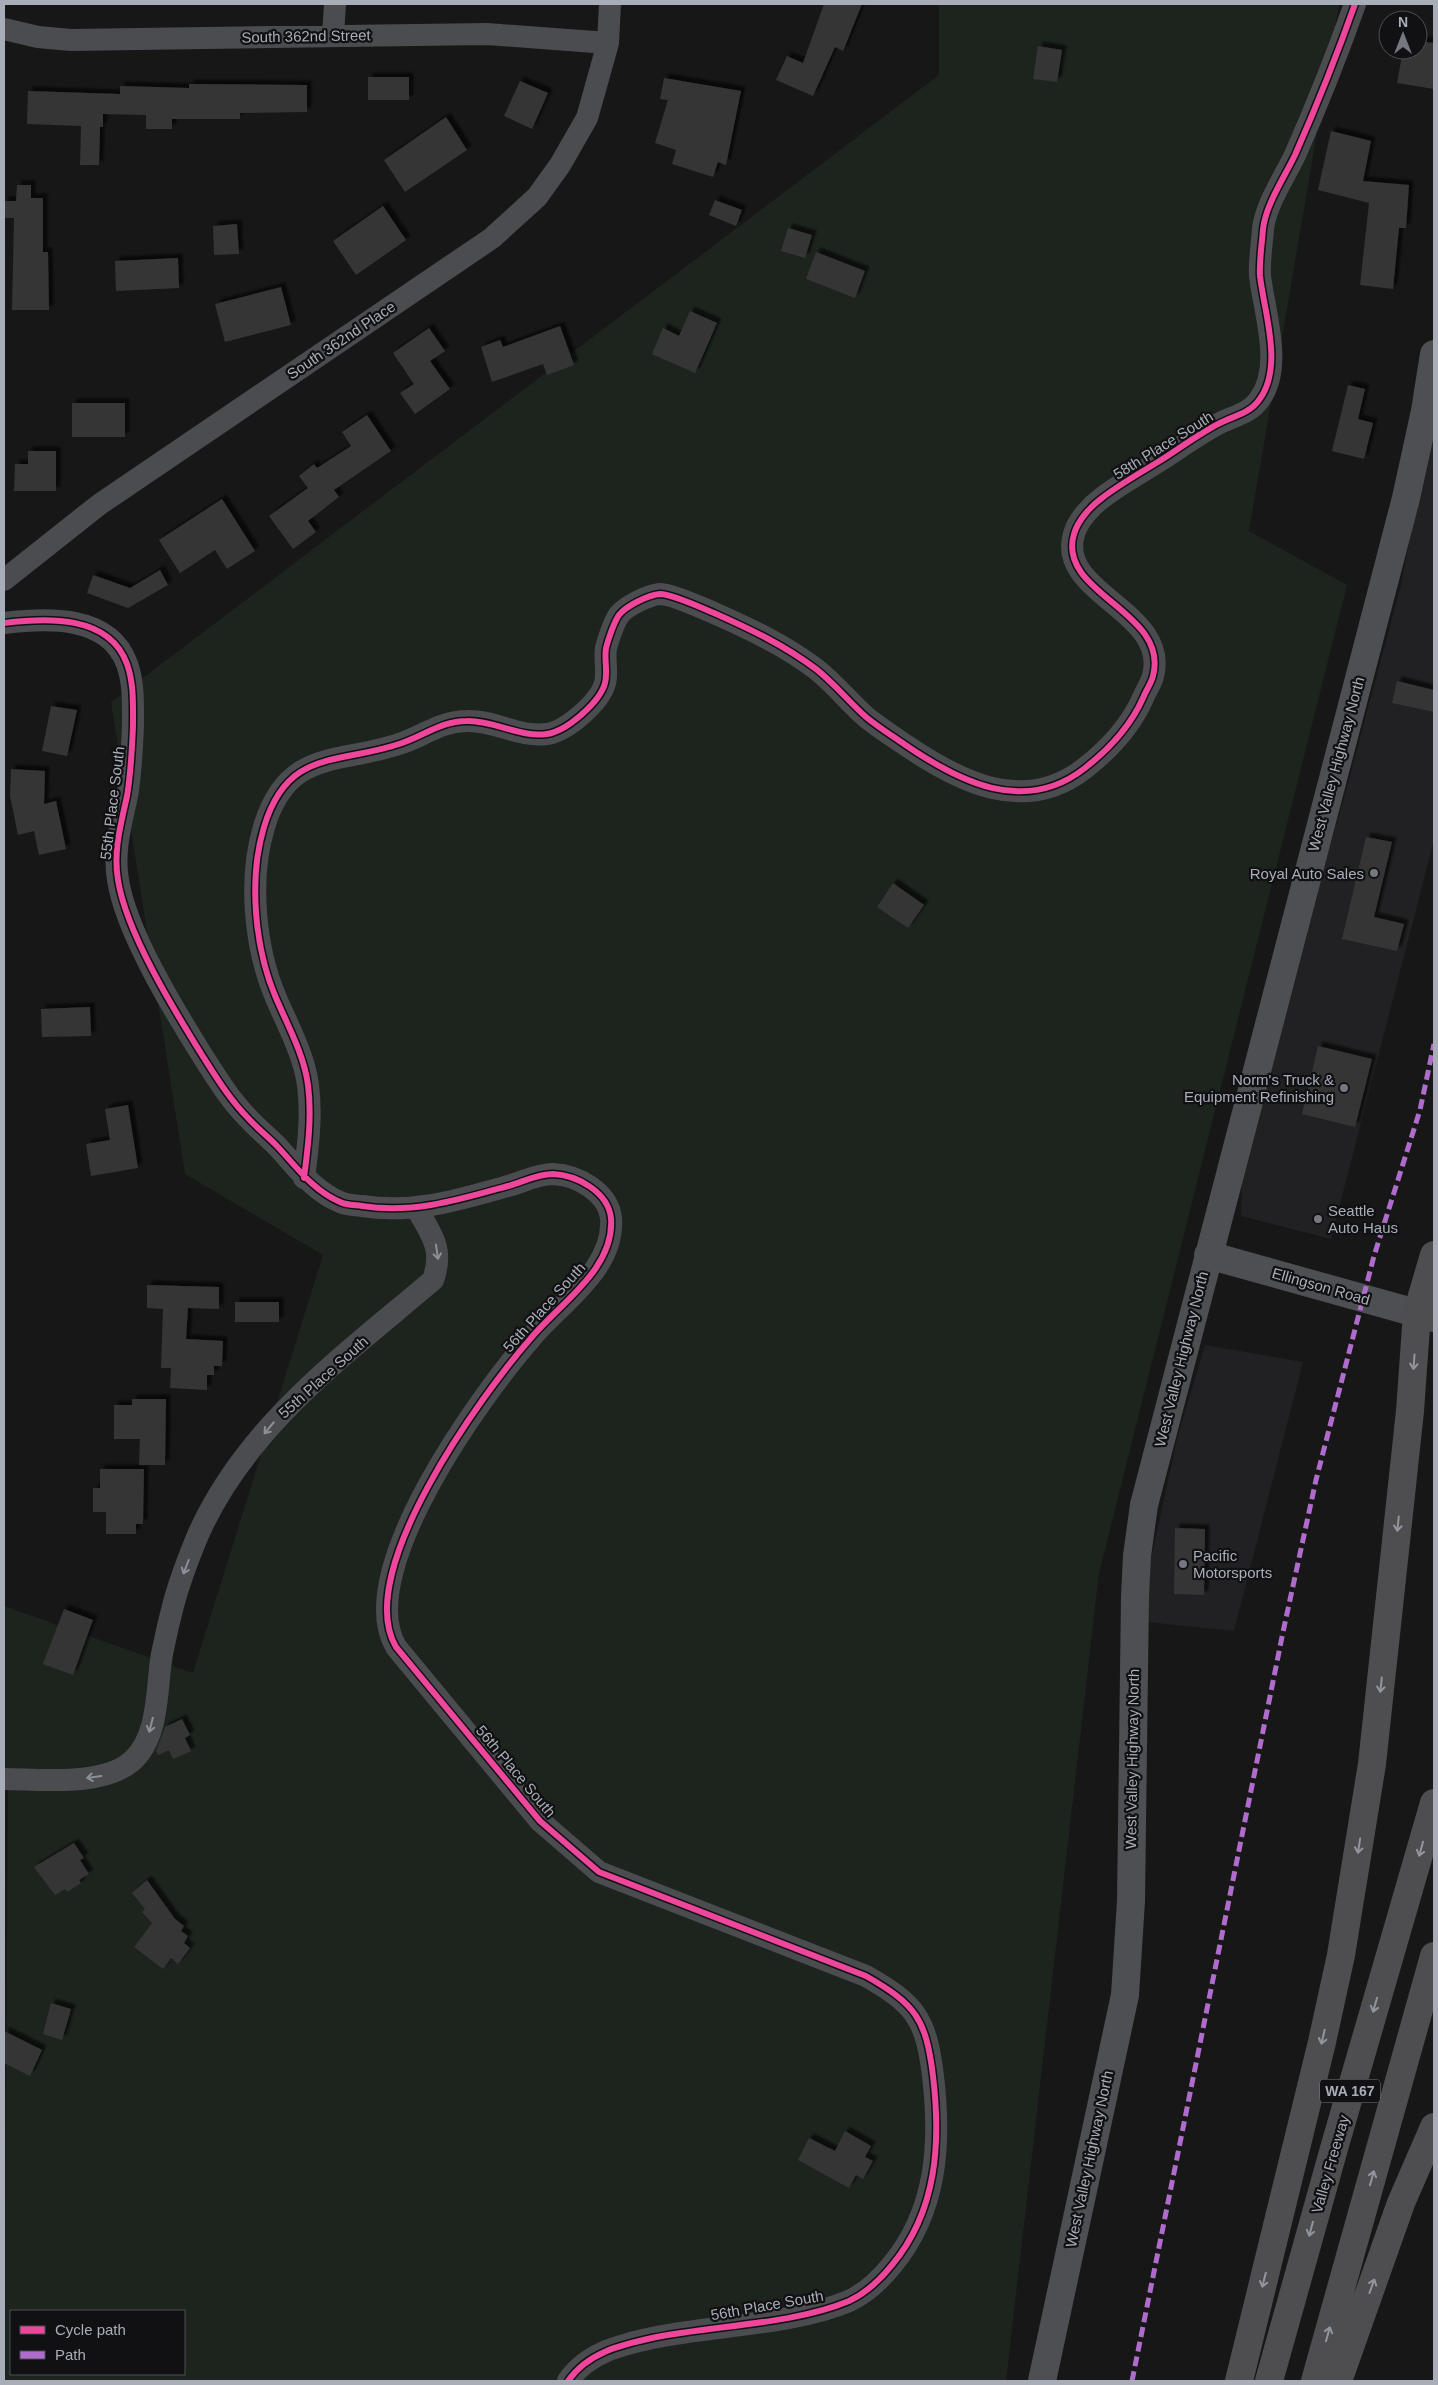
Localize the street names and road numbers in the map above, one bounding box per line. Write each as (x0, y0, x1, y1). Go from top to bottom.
street label: South 362nd Street (241, 26, 372, 46)
street label: South 362nd Place (284, 298, 398, 382)
street label: 58th Place South (1110, 408, 1216, 482)
street label: West Valley Highway North (1304, 675, 1368, 853)
street label: 55th Place South (97, 745, 127, 861)
street label: 56th Place South (499, 1259, 589, 1355)
street label: Ellingson Road (1270, 1264, 1372, 1308)
street label: West Valley Highway North (1151, 1269, 1211, 1449)
street label: 55th Place South (275, 1332, 371, 1422)
street label: West Valley Highway North (1122, 1669, 1142, 1849)
street label: 56th Place South (473, 1722, 559, 1820)
street label: West Valley Highway North (1062, 2069, 1116, 2249)
road number: WA 167 (1320, 2080, 1380, 2102)
street label: Valley Freeway (1308, 2112, 1352, 2215)
street label: 56th Place South (709, 2287, 825, 2323)

